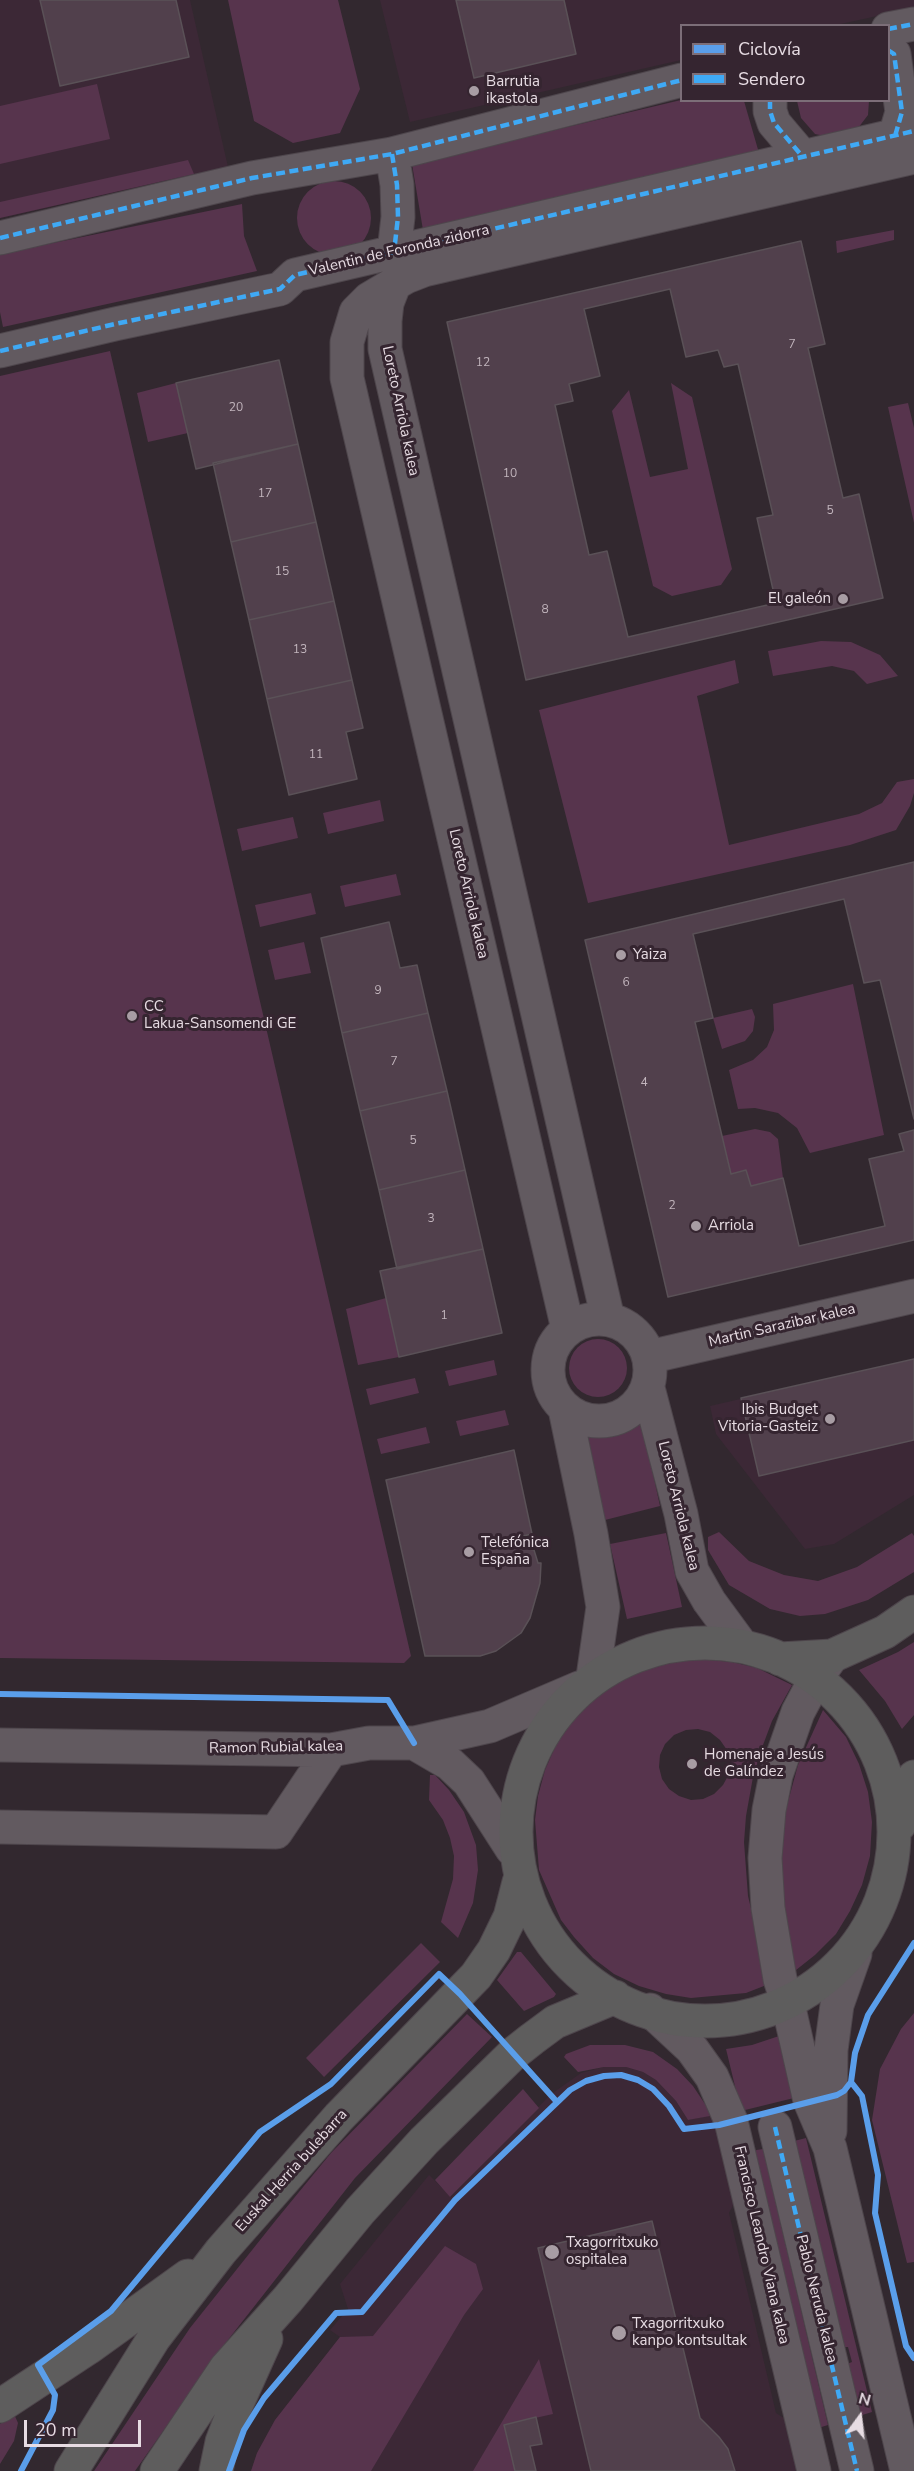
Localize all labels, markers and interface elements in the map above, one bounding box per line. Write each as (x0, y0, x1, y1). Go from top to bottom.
legend (680, 24, 890, 102)
text: Ciclovía (738, 37, 801, 61)
text: Sendero (738, 67, 805, 91)
place label: Barrutia ikastola (486, 73, 540, 108)
marker: Barrutia ikastola (467, 84, 481, 98)
street label: Valentin de Foronda zidorra (307, 221, 491, 281)
house number: 7 (788, 338, 796, 352)
street label: Loreto Arriola kalea (377, 344, 423, 478)
house number: 12 (476, 356, 490, 370)
house number: 20 (229, 401, 243, 415)
house number: 10 (503, 467, 517, 481)
house number: 17 (258, 487, 272, 501)
house number: 5 (826, 504, 834, 518)
house number: 15 (275, 565, 289, 579)
place label: El galeón (768, 590, 831, 608)
marker: El galeón (836, 592, 850, 606)
house number: 8 (541, 603, 549, 617)
house number: 13 (293, 643, 307, 657)
house number: 11 (309, 748, 323, 762)
street label: Loreto Arriola kalea (444, 827, 492, 961)
place label: Yaiza (633, 946, 667, 964)
marker: Yaiza (614, 948, 628, 962)
house number: 6 (622, 976, 630, 990)
house number: 9 (374, 984, 382, 998)
place label: CC Lakua-Sansomendi GE (144, 998, 296, 1033)
marker: CC Lakua-Sansomendi GE (125, 1009, 139, 1023)
house number: 7 (390, 1055, 398, 1069)
house number: 4 (640, 1076, 648, 1090)
house number: 5 (409, 1134, 417, 1148)
house number: 2 (668, 1199, 676, 1213)
house number: 3 (427, 1212, 435, 1226)
place label: Arriola (708, 1217, 754, 1235)
marker: Arriola (689, 1219, 703, 1233)
street label: Martin Sarazibar kalea (707, 1300, 857, 1352)
house number: 1 (440, 1309, 448, 1323)
place label: Ibis Budget Vitoria-Gasteiz (718, 1401, 818, 1436)
marker: Ibis Budget Vitoria-Gasteiz (823, 1412, 837, 1426)
street label: Loreto Arriola kalea (653, 1440, 703, 1572)
place label: Telefónica España (481, 1534, 549, 1569)
marker: Telefónica España (462, 1545, 476, 1559)
street label: Ramon Rubial kalea (209, 1738, 343, 1758)
place label: Homenaje a Jesús de Galíndez (704, 1746, 824, 1781)
marker: Homenaje a Jesús de Galíndez (685, 1757, 699, 1771)
street label: Euskal Herria bulebarra (232, 2106, 352, 2236)
street label: Francisco Leandro Viana kalea (729, 2144, 793, 2346)
street label: Pablo Neruda kalea (791, 2233, 841, 2365)
place label: Txagorritxuko ospitalea (566, 2234, 658, 2269)
marker: Txagorritxuko ospitalea (543, 2243, 561, 2261)
place label: Txagorritxuko kanpo kontsultak (632, 2315, 747, 2350)
marker: Txagorritxuko kanpo kontsultak (610, 2324, 628, 2342)
north arrow (830, 2387, 890, 2447)
text: N (856, 2387, 873, 2412)
scale bar (27, 2408, 144, 2446)
text: 20 m (35, 2418, 77, 2442)

